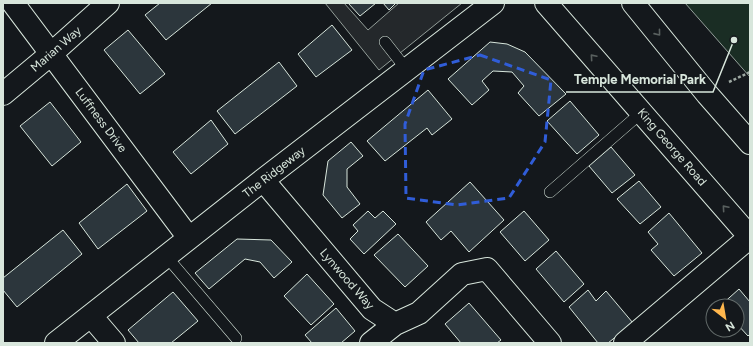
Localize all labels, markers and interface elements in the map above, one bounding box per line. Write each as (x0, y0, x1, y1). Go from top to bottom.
street label: Marian Way (28, 23, 85, 75)
one-way arrow (653, 29, 660, 36)
one-way arrow (591, 54, 598, 62)
callout: Temple Memorial Park (566, 67, 713, 92)
text: Temple Memorial Park (574, 72, 706, 87)
street label: Luffness Drive (72, 85, 130, 155)
street label: King George Road (635, 106, 709, 188)
street label: The Ridgeway (240, 143, 308, 201)
one-way arrow (722, 205, 729, 212)
street label: Lynwood Way (317, 246, 378, 313)
north arrow (705, 298, 745, 338)
text: N (723, 318, 737, 334)

